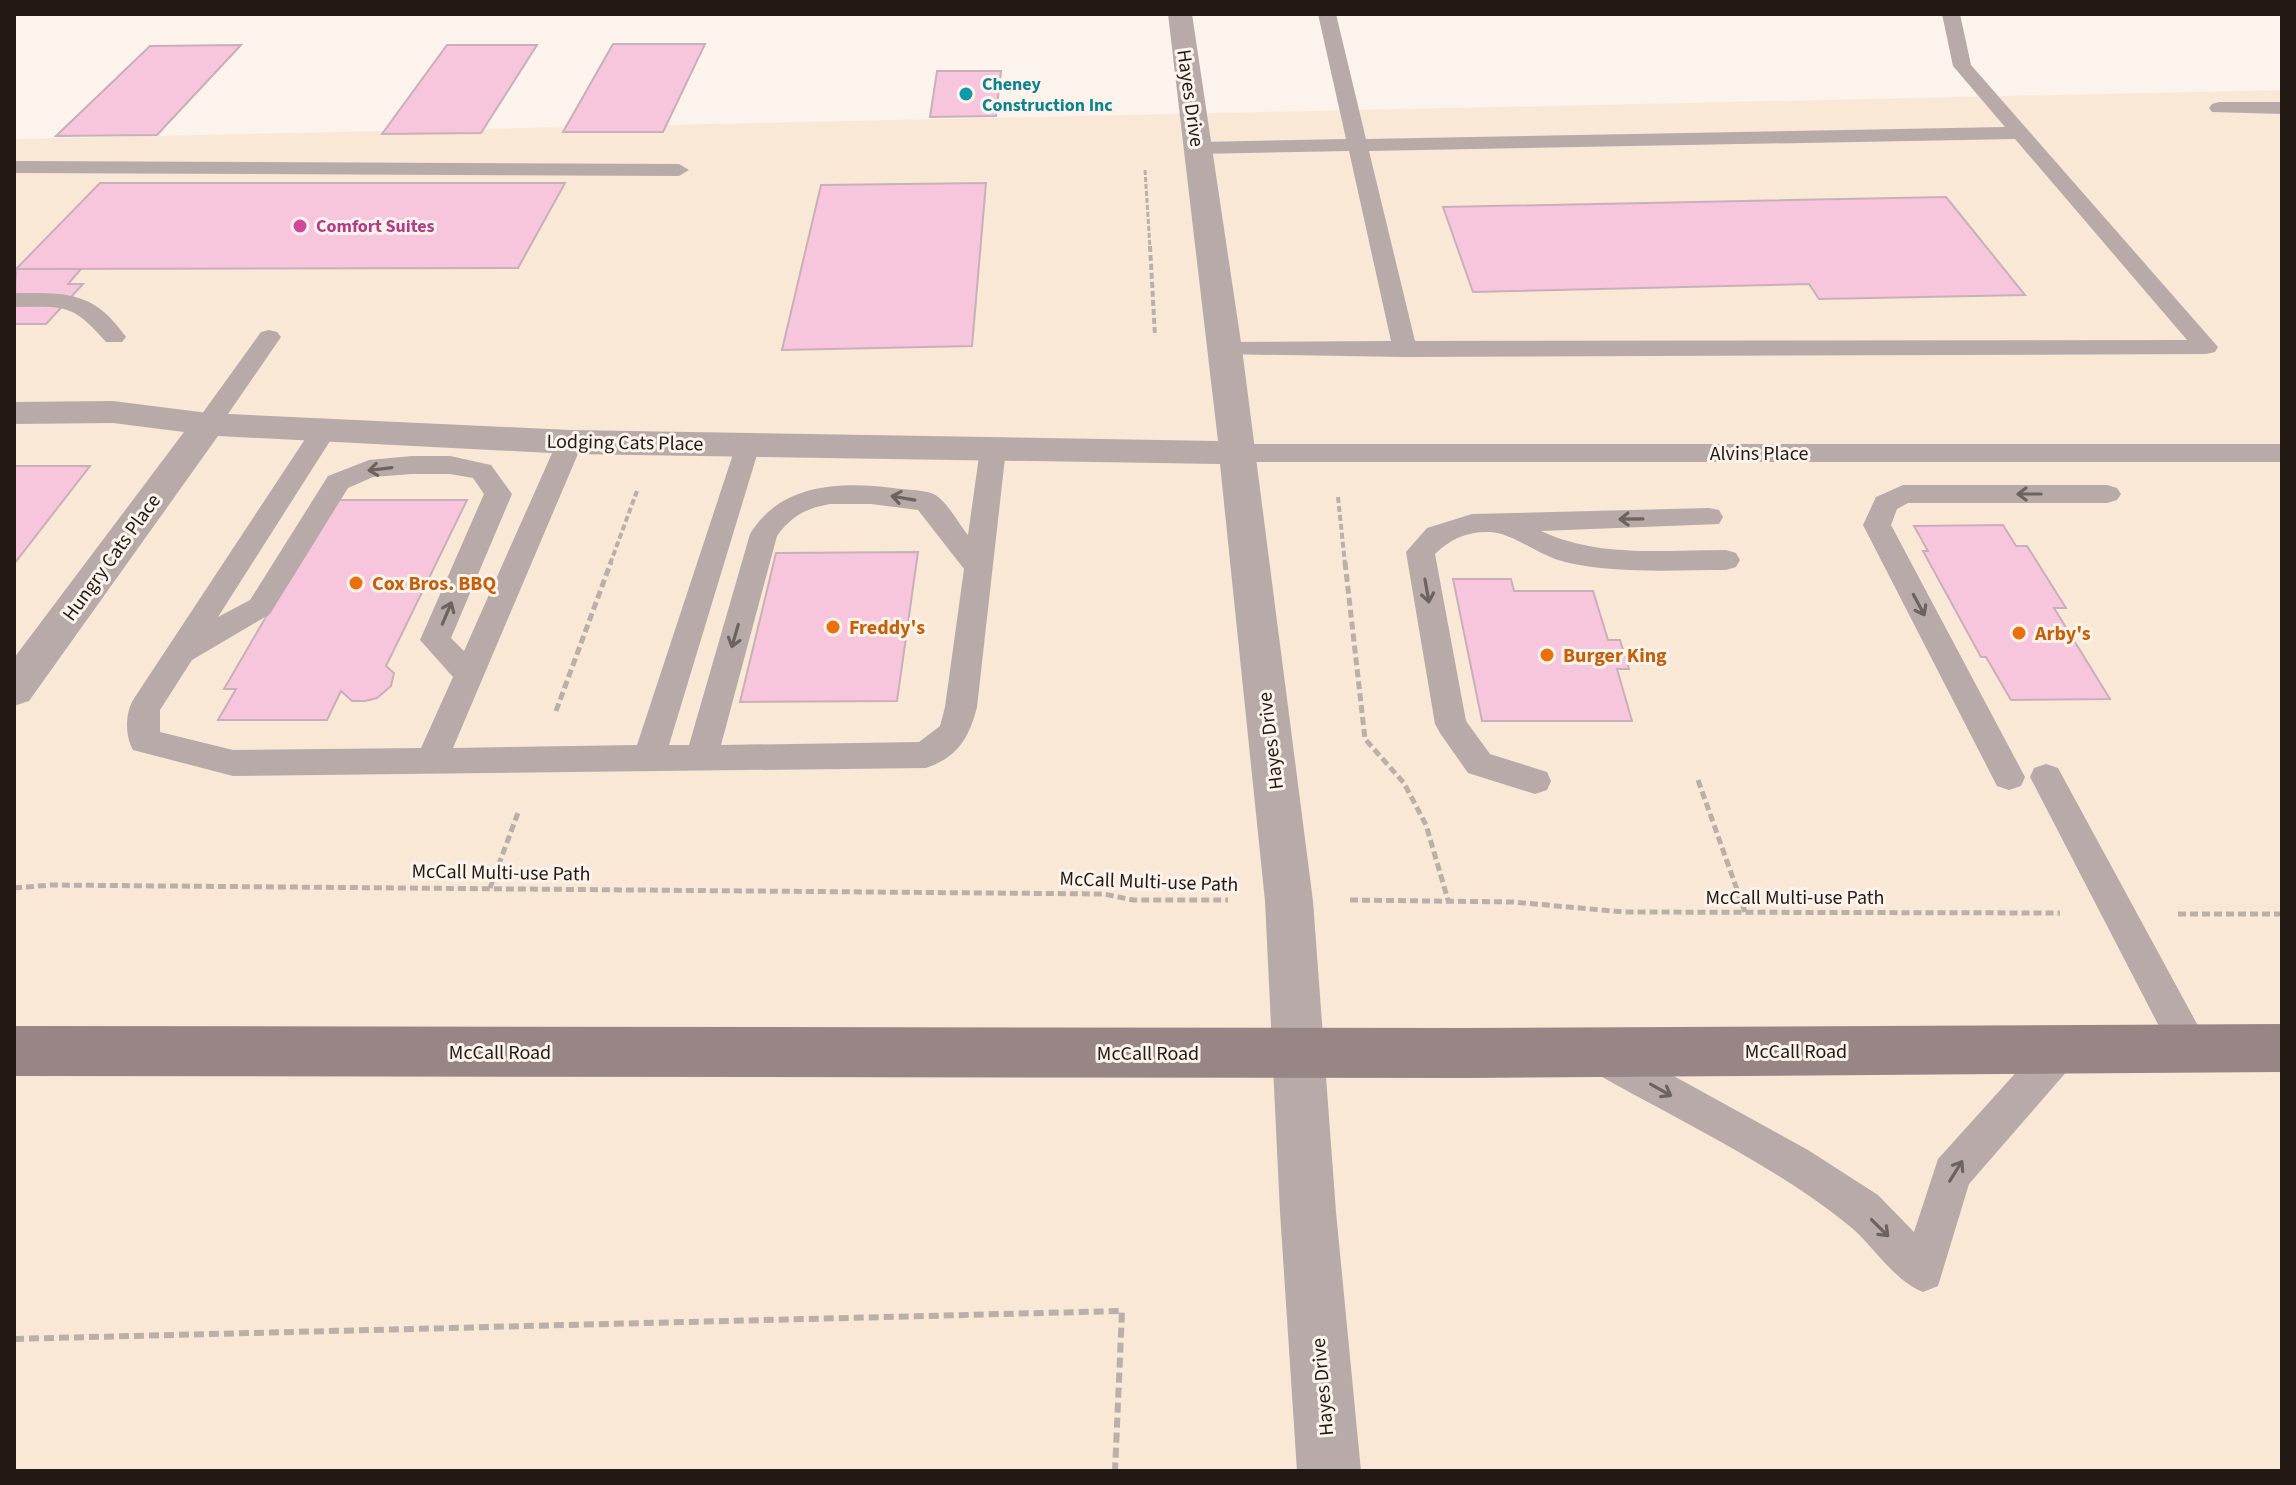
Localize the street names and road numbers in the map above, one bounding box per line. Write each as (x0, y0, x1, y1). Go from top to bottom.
street label: Hayes Drive (1169, 48, 1211, 149)
street label: Lodging Cats Place (546, 428, 704, 458)
street label: Alvins Place (1710, 440, 1808, 468)
street label: Hungry Cats Place (56, 488, 168, 627)
street label: Hayes Drive (1251, 690, 1291, 791)
street label: McCall Multi-use Path (411, 857, 591, 889)
street label: McCall Multi-use Path (1059, 865, 1239, 899)
street label: McCall Multi-use Path (1706, 884, 1884, 912)
street label: McCall Road (1745, 1038, 1847, 1066)
street label: McCall Road (449, 1039, 551, 1067)
street label: McCall Road (1097, 1040, 1199, 1068)
street label: Hayes Drive (1305, 1337, 1341, 1437)

